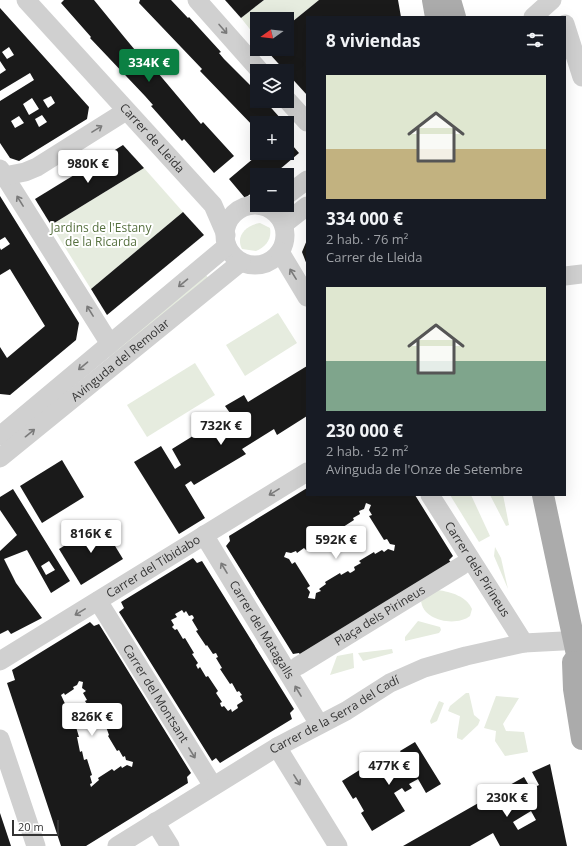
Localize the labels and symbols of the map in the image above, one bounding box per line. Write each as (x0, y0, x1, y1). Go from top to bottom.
north arrow (250, 12, 294, 56)
one-way arrow (219, 24, 228, 34)
pin: 334K € (116, 49, 182, 83)
street label: Carrer de Lleida (116, 99, 189, 176)
one-way arrow (91, 125, 102, 134)
pin: 980K € (55, 150, 121, 184)
one-way arrow (16, 195, 24, 207)
park label: Jardins de l'Estany de la Ricarda (50, 219, 152, 250)
one-way arrow (289, 268, 297, 280)
one-way arrow (178, 278, 188, 287)
one-way arrow (85, 305, 93, 317)
street label: Avinguda del Remolar (67, 315, 173, 405)
one-way arrow (78, 362, 89, 371)
pin: 732K € (188, 412, 254, 446)
one-way arrow (25, 429, 36, 438)
one-way arrow (269, 488, 280, 496)
street label: Carrer dels Pirineus (441, 518, 514, 620)
pin: 816K € (58, 520, 124, 554)
pin: 592K € (303, 526, 369, 560)
street label: Carrer del Tibidabo (103, 531, 203, 602)
one-way arrow (219, 562, 227, 574)
street label: Carrer del Matagalls (226, 577, 299, 682)
street label: Plaça dels Pirineus (331, 581, 428, 650)
one-way arrow (75, 608, 86, 616)
street label: Carrer del Montsant (119, 641, 193, 746)
street label: Carrer de la Serra del Cadí (266, 671, 403, 758)
one-way arrow (294, 685, 302, 697)
pin: 826K € (59, 703, 125, 737)
one-way arrow (188, 747, 196, 758)
pin: 477K € (356, 752, 422, 786)
one-way arrow (294, 774, 302, 786)
pin: 230K € (474, 784, 540, 818)
scale bar (12, 818, 59, 837)

